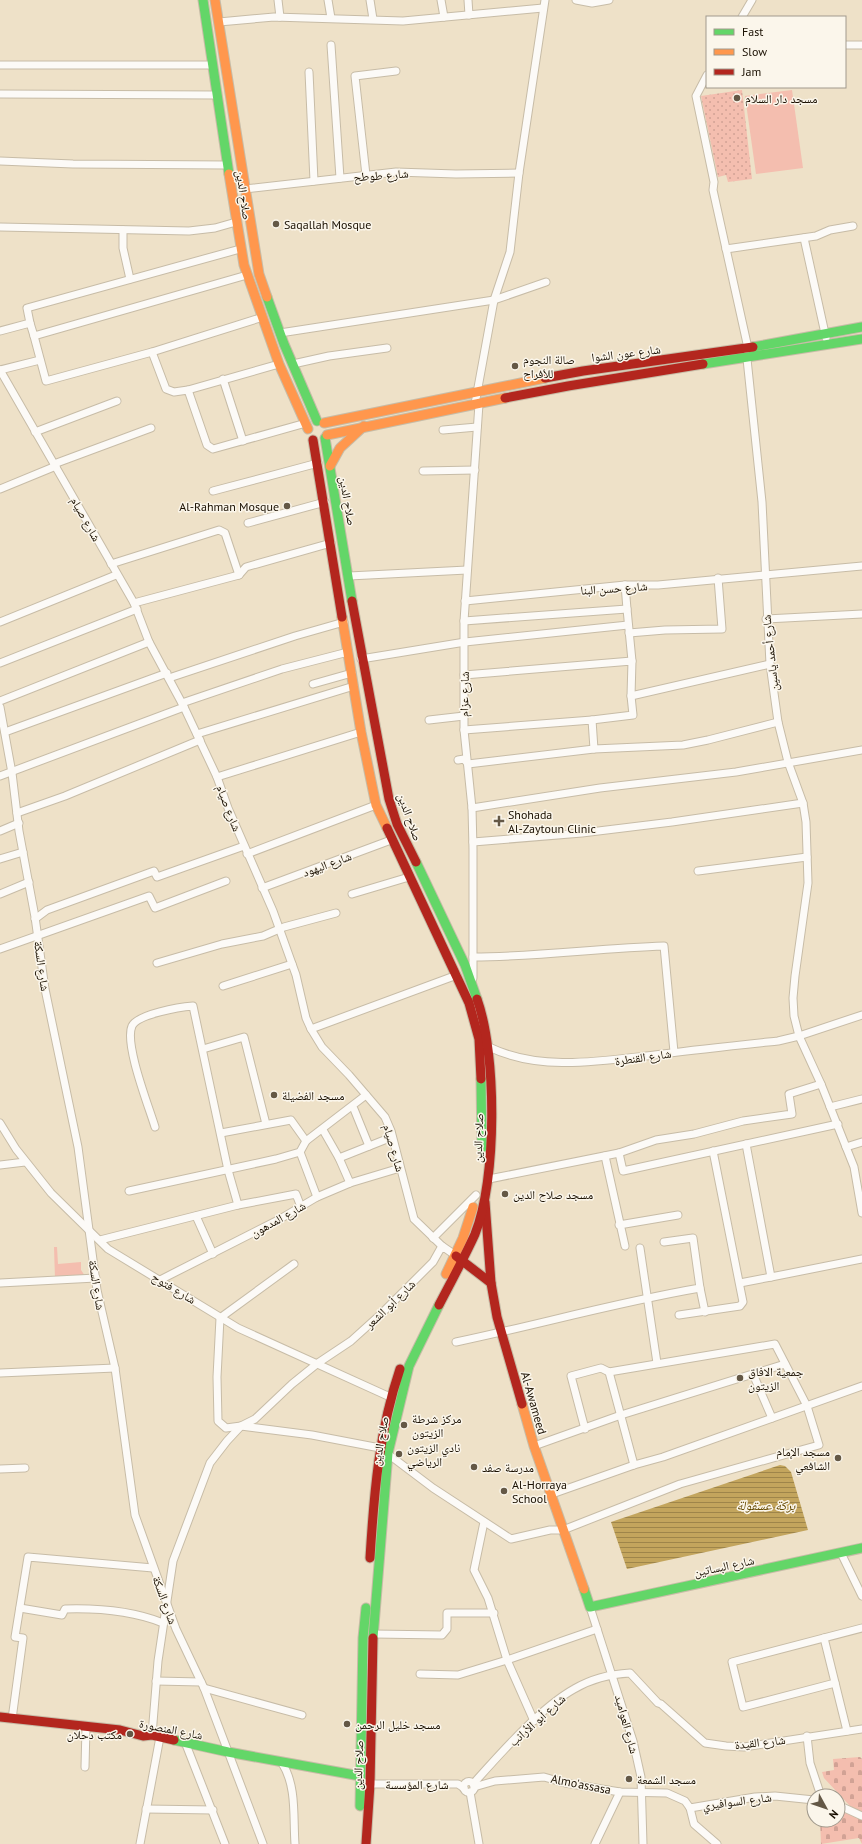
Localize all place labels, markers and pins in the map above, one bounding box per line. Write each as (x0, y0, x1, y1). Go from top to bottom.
place label: مسجد دار السلام (745, 91, 818, 107)
marker: مسجد دار السلام (732, 93, 742, 103)
place label: Saqallah Mosque (284, 217, 371, 232)
marker: Saqallah Mosque (271, 219, 281, 229)
place label: صالة النجوم للأفراح (523, 352, 575, 381)
marker: صالة النجوم للأفراح (510, 361, 520, 371)
place label: Al-Rahman Mosque (179, 499, 279, 514)
marker: Al-Rahman Mosque (282, 501, 292, 511)
place label: Shohada Al-Zaytoun Clinic (508, 807, 597, 836)
marker: Shohada Al-Zaytoun Clinic (493, 815, 505, 827)
place label: مسجد الفضيلة (282, 1088, 344, 1103)
marker: مسجد الفضيلة (269, 1090, 279, 1100)
place label: مسجد صلاح الدين (513, 1187, 593, 1202)
marker: مسجد صلاح الدين (500, 1189, 510, 1199)
place label: جمعية الافاق الزيتون (748, 1364, 804, 1393)
marker: جمعية الافاق الزيتون (735, 1373, 745, 1383)
place label: مركز شرطة الزيتون (412, 1411, 461, 1440)
marker: مركز شرطة الزيتون (399, 1420, 409, 1430)
place label: نادي الزيتون الرياضي (407, 1440, 460, 1472)
place label: مسجد الإمام الشافعي (776, 1444, 830, 1476)
marker: نادي الزيتون الرياضي (394, 1449, 404, 1459)
marker: مسجد الإمام الشافعي (833, 1453, 843, 1463)
place label: مدرسة صفد (482, 1460, 534, 1475)
marker: مدرسة صفد (469, 1462, 479, 1472)
place label: Al-Horraya School (512, 1477, 567, 1506)
marker: Al-Horraya School (499, 1486, 509, 1496)
place label: مسجد خليل الرحمن (355, 1717, 440, 1732)
marker: مسجد خليل الرحمن (342, 1719, 352, 1729)
place label: مكتب دحلان (67, 1727, 122, 1742)
marker: مكتب دحلان (125, 1729, 135, 1739)
place label: مسجد الشمعة (637, 1772, 696, 1787)
marker: مسجد الشمعة (624, 1774, 634, 1784)

